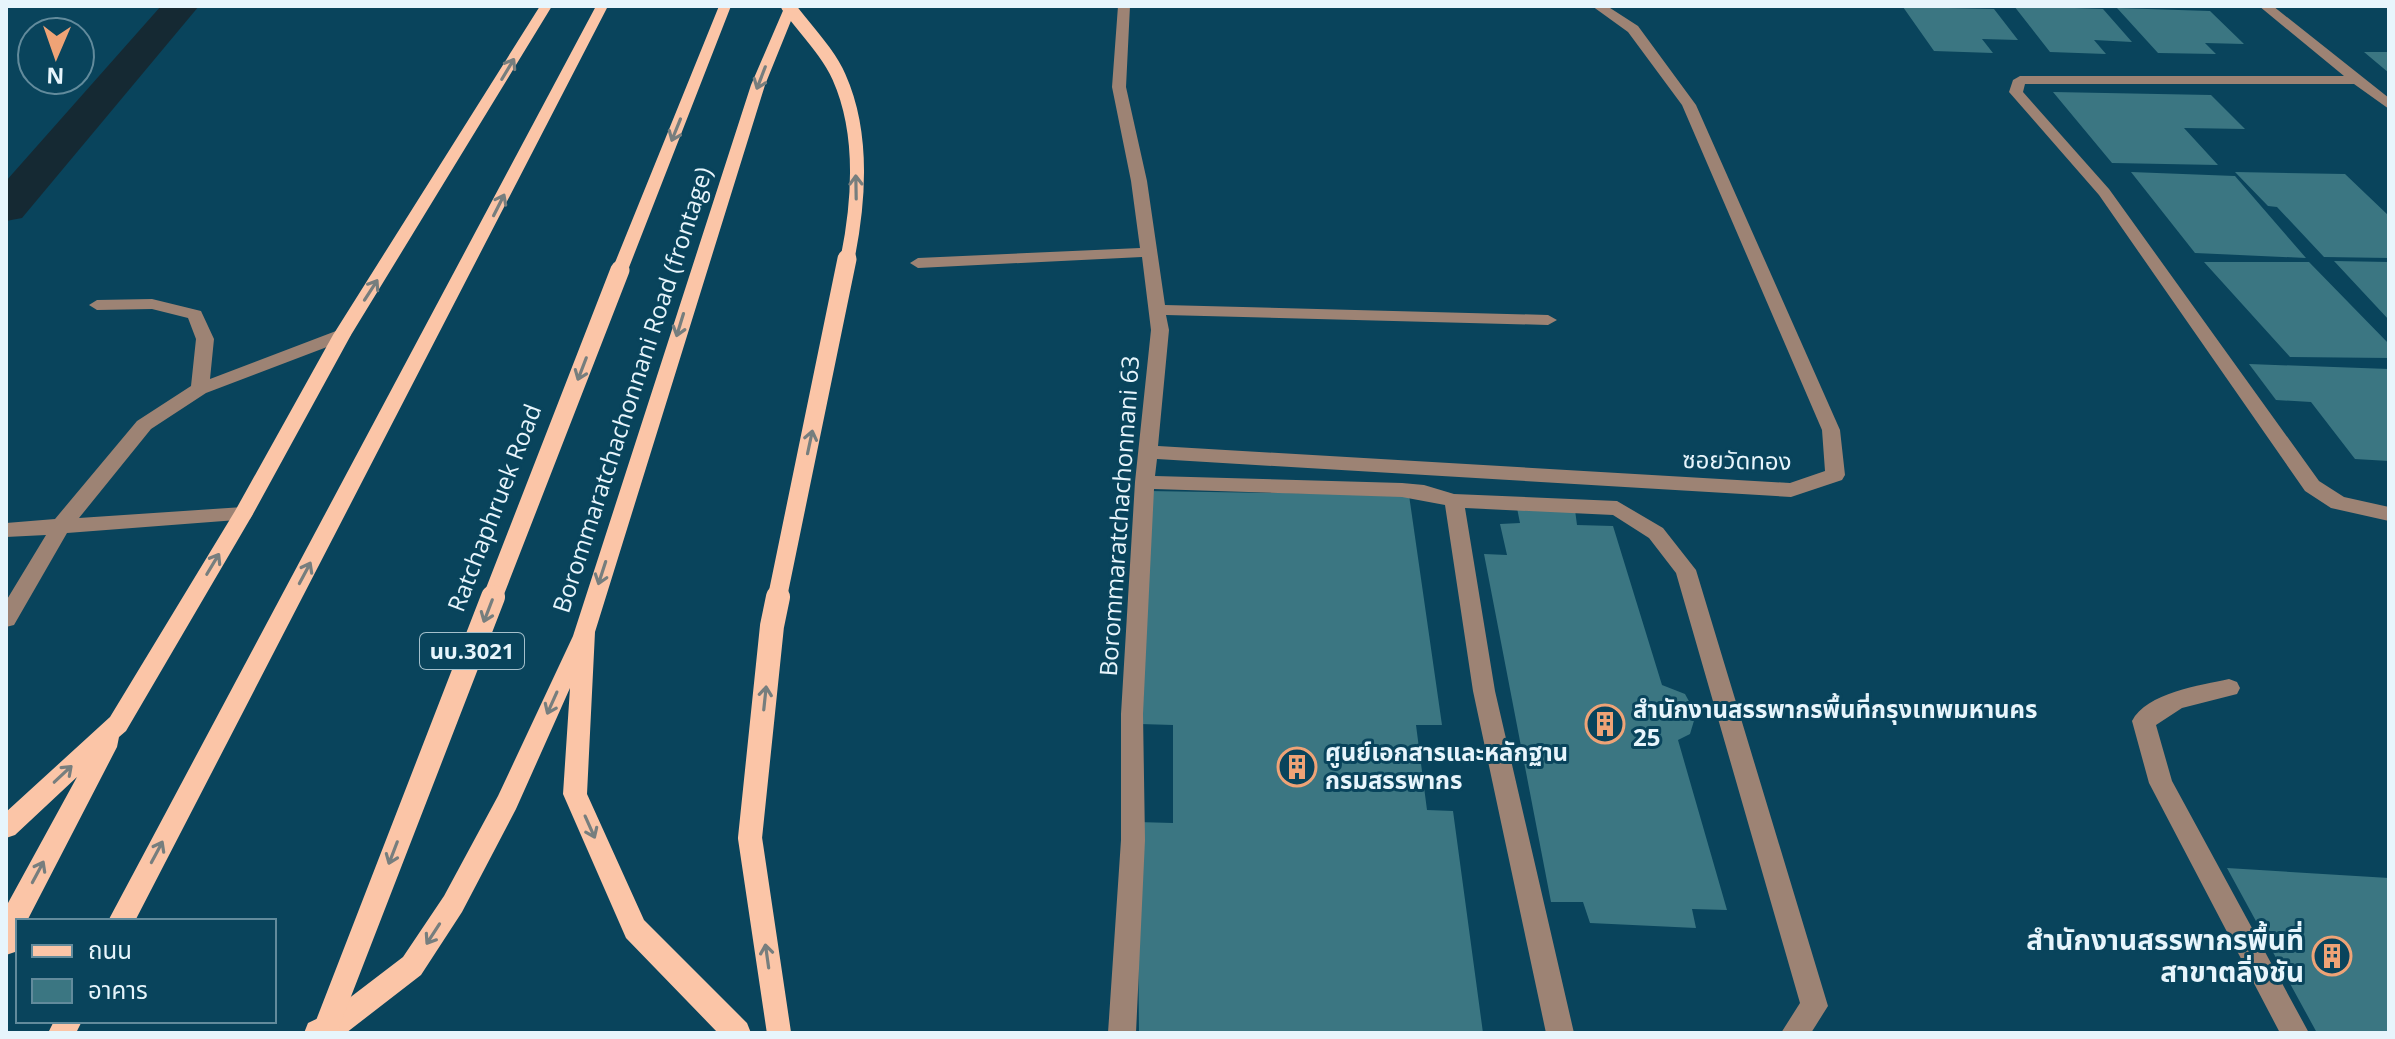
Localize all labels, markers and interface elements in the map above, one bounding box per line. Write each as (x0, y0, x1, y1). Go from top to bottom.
north arrow (16, 16, 96, 96)
one-way arrow (500, 58, 516, 81)
text: N (46, 62, 65, 92)
one-way arrow (753, 65, 767, 90)
one-way arrow (668, 117, 682, 142)
street label: Borommaratchachonnani Road (frontage) (544, 162, 719, 617)
one-way arrow (848, 174, 864, 201)
one-way arrow (492, 193, 508, 217)
one-way arrow (362, 280, 379, 302)
one-way arrow (672, 312, 687, 338)
street label: Borommaratchachonnani 63 (1091, 355, 1146, 677)
one-way arrow (574, 356, 588, 381)
street label: Ratchaphruek Road (439, 399, 548, 616)
one-way arrow (803, 430, 818, 455)
street label: ซอยวัดทอง (1682, 442, 1792, 477)
one-way arrow (205, 553, 221, 576)
one-way arrow (298, 561, 314, 585)
one-way arrow (594, 561, 609, 586)
one-way arrow (480, 598, 494, 623)
road number: นบ.3021 (420, 633, 524, 669)
one-way arrow (757, 685, 772, 712)
one-way arrow (543, 690, 558, 715)
place label: สำนักงานสรรพากรพื้นที่กรุงเทพมหานคร 25 (1633, 692, 2038, 753)
building icon: สำนักงานสรรพากรพื้นที่กรุงเทพมหานคร 25 (1584, 703, 1626, 745)
place label: ศูนย์เอกสารและหลักฐาน กรมสรรพากร (1325, 735, 1568, 796)
building icon: ศูนย์เอกสารและหลักฐาน กรมสรรพากร (1276, 746, 1318, 788)
one-way arrow (53, 766, 73, 784)
one-way arrow (583, 814, 598, 839)
one-way arrow (385, 840, 399, 865)
one-way arrow (150, 841, 166, 864)
one-way arrow (31, 861, 47, 884)
legend (16, 919, 276, 1023)
place label: สำนักงานสรรพากรพื้นที่ สาขาตลิ่งชัน (2026, 920, 2304, 990)
one-way arrow (425, 922, 441, 945)
text: ถนน (88, 933, 132, 966)
building icon: สำนักงานสรรพากรพื้นที่ สาขาตลิ่งชัน (2311, 935, 2353, 977)
one-way arrow (759, 944, 774, 969)
text: อาคาร (88, 973, 148, 1006)

